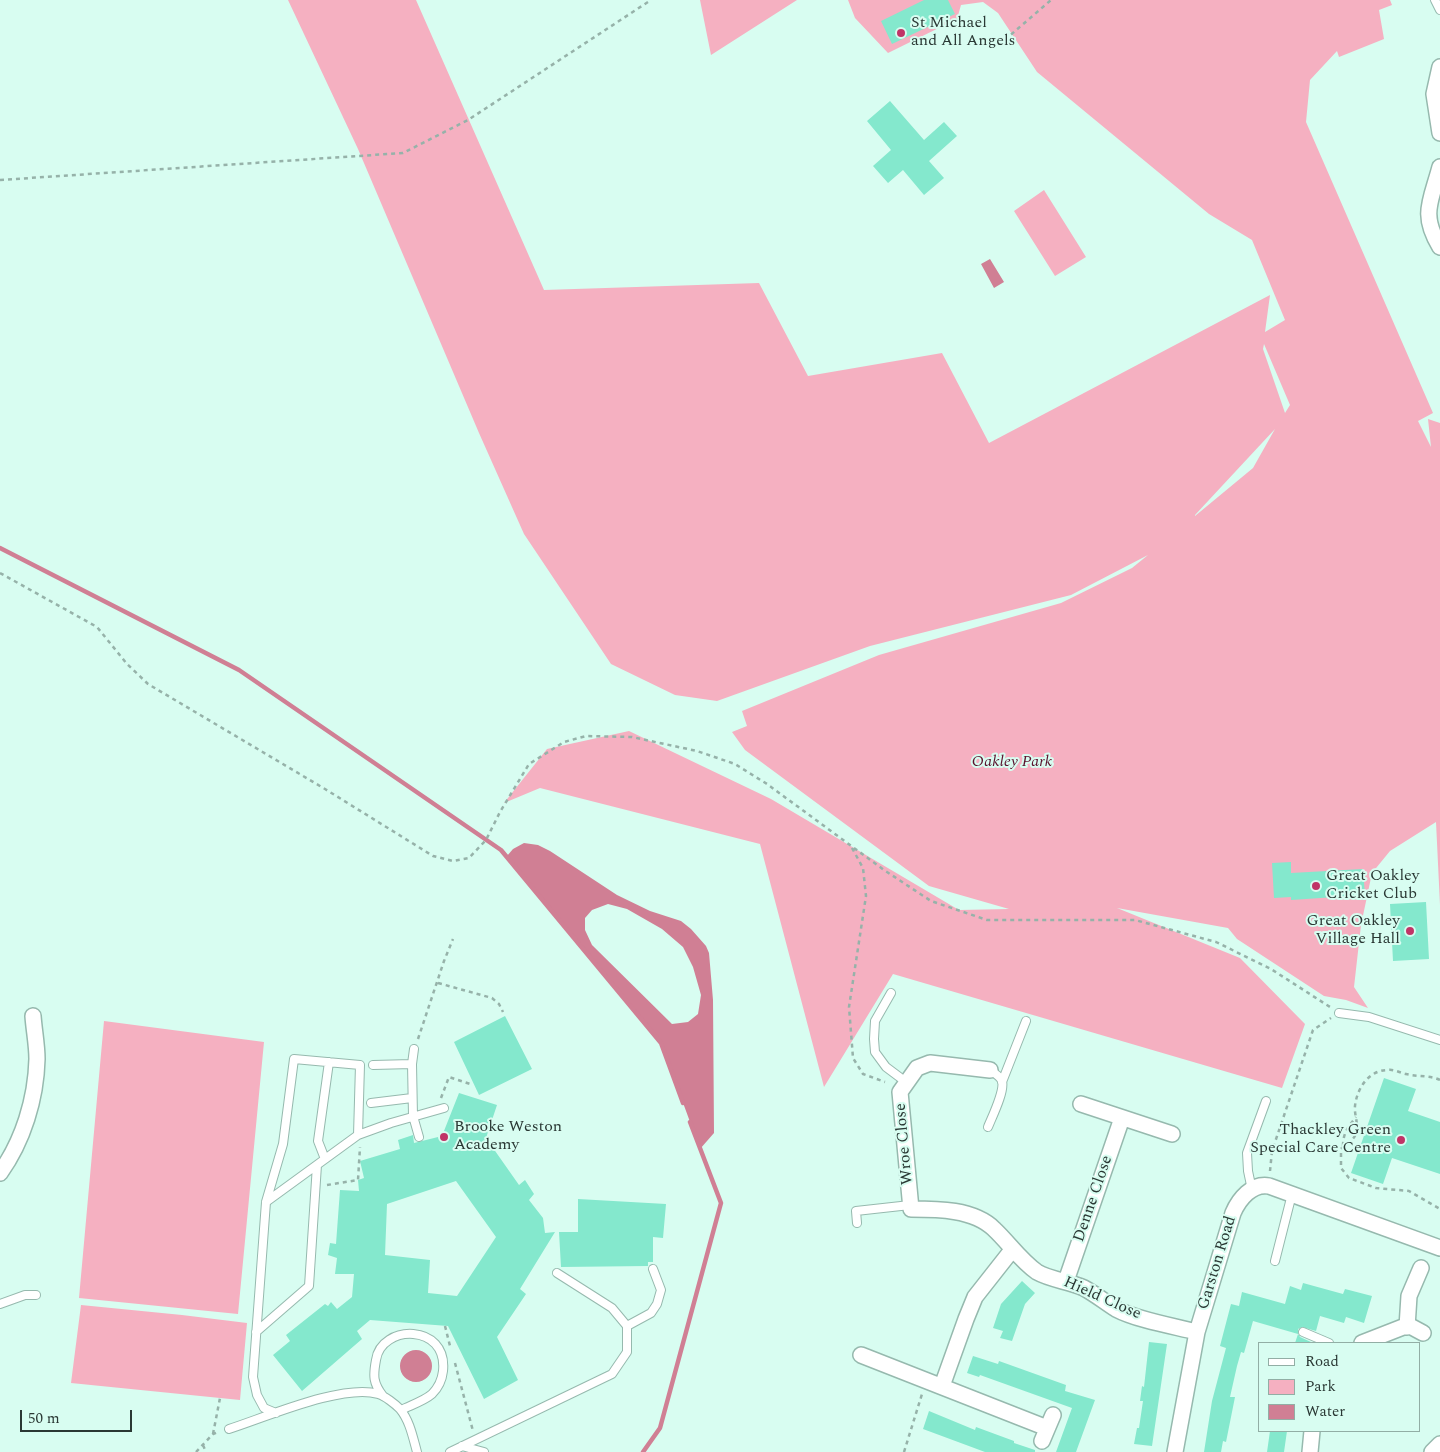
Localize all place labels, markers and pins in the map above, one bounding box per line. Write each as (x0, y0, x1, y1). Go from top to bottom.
place label: St Michael and All Angels (911, 14, 1015, 52)
marker: St Michael and All Angels (895, 27, 907, 39)
place label: Great Oakley Cricket Club (1326, 867, 1420, 905)
marker: Great Oakley Cricket Club (1310, 880, 1322, 892)
place label: Great Oakley Village Hall (1306, 912, 1400, 950)
marker: Great Oakley Village Hall (1404, 925, 1416, 937)
place label: Brooke Weston Academy (454, 1118, 562, 1156)
place label: Thackley Green Special Care Centre (1250, 1121, 1391, 1159)
marker: Brooke Weston Academy (438, 1131, 450, 1143)
marker: Thackley Green Special Care Centre (1395, 1134, 1407, 1146)

